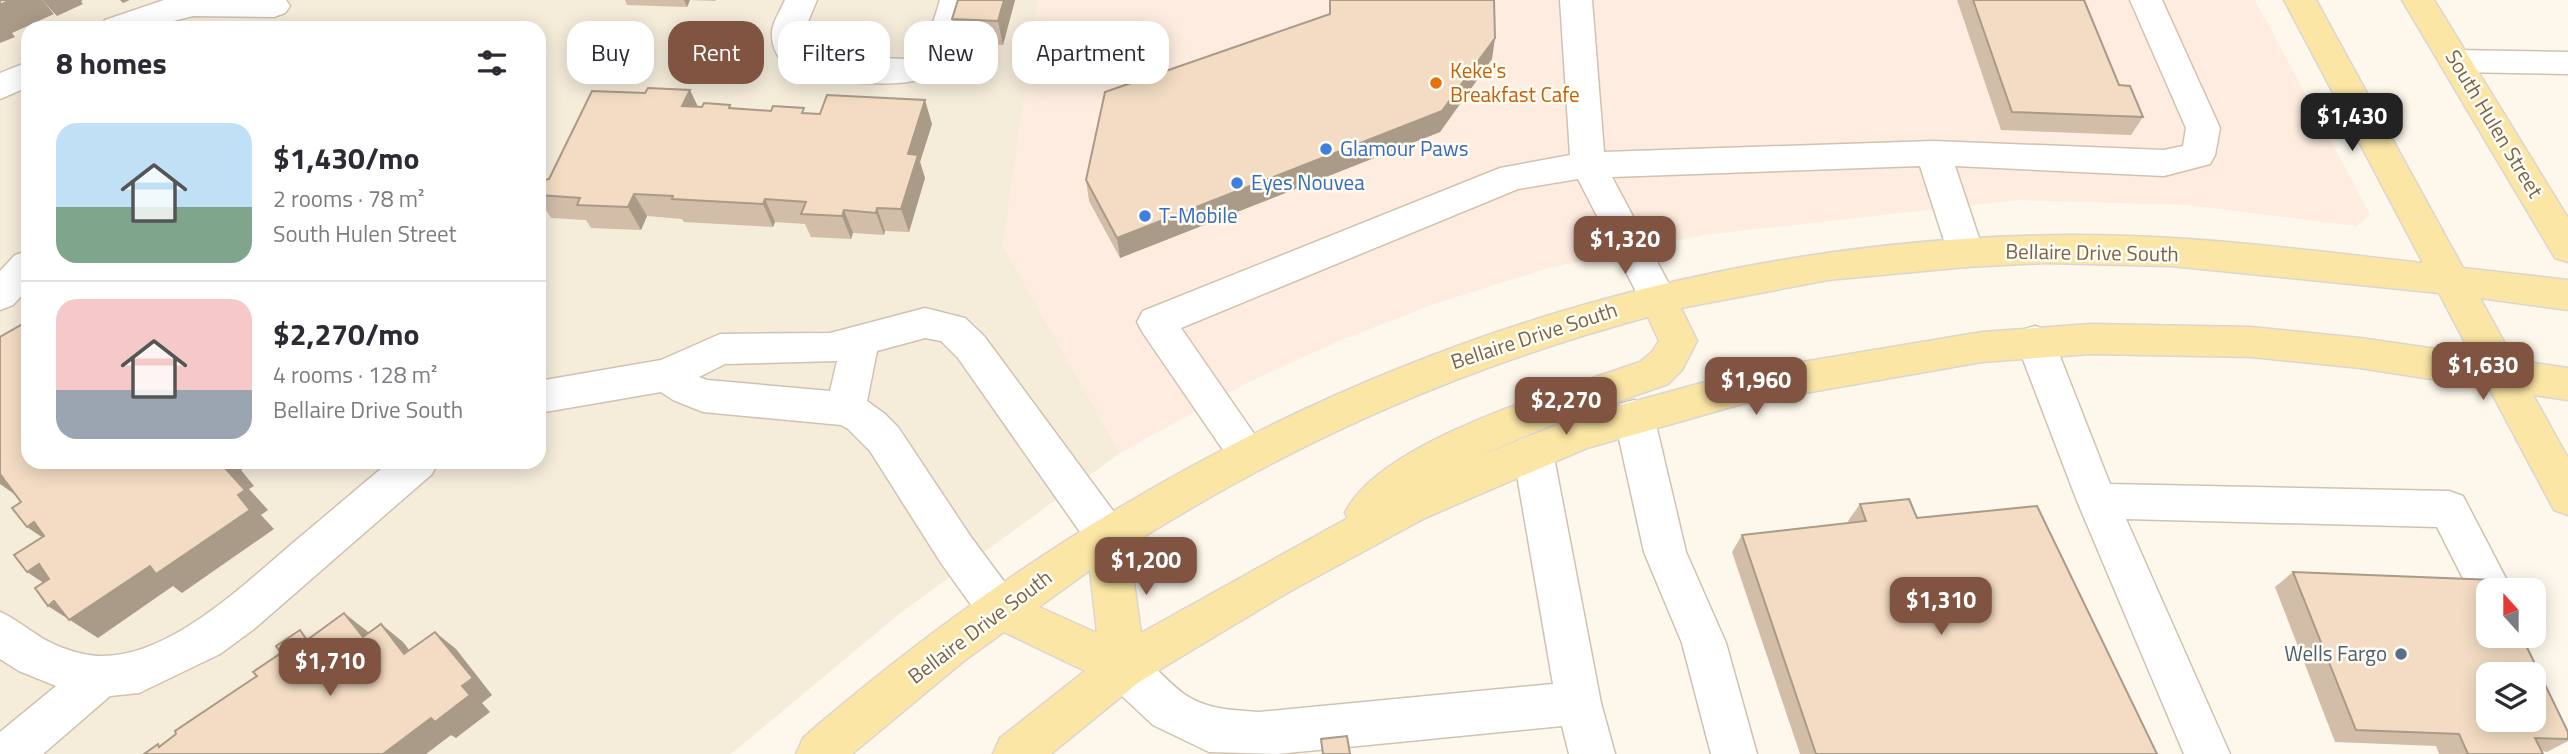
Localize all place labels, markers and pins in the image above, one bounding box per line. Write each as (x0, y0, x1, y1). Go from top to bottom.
place label: Keke's Breakfast Cafe (1450, 54, 1580, 110)
marker: Keke's Breakfast Cafe (1428, 75, 1444, 91)
pin: $1,430 (2295, 94, 2409, 153)
place label: Glamour Paws (1340, 132, 1469, 164)
marker: Glamour Paws (1318, 141, 1334, 157)
place label: Eyes Nouvea (1251, 166, 1365, 198)
marker: Eyes Nouvea (1229, 175, 1245, 191)
place label: T-Mobile (1159, 199, 1238, 231)
marker: T-Mobile (1137, 208, 1153, 224)
pin: $1,320 (1568, 216, 1682, 276)
pin: $1,630 (2426, 342, 2540, 402)
pin: $1,960 (1699, 358, 1813, 417)
pin: $2,270 (1509, 378, 1623, 437)
pin: $1,200 (1089, 538, 1203, 597)
pin: $1,310 (1884, 578, 1998, 637)
place label: Wells Fargo (2284, 637, 2387, 669)
pin: $1,710 (273, 638, 387, 698)
marker: Wells Fargo (2393, 646, 2409, 662)

